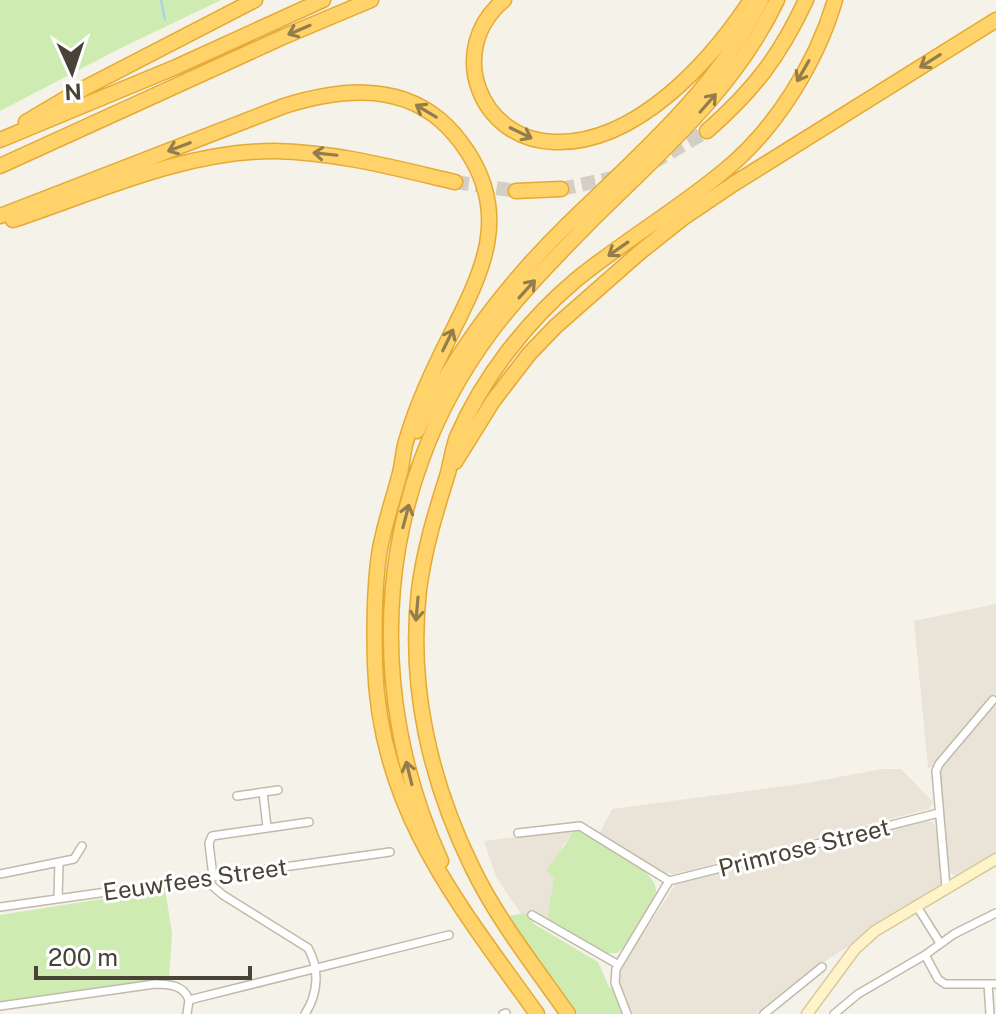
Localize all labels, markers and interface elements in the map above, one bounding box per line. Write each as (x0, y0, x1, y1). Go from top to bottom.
one-way arrow (287, 24, 312, 39)
north arrow (32, 32, 112, 112)
one-way arrow (919, 54, 942, 70)
one-way arrow (795, 59, 811, 82)
text: N (64, 79, 82, 105)
one-way arrow (699, 94, 717, 114)
one-way arrow (415, 103, 438, 119)
one-way arrow (509, 126, 533, 141)
one-way arrow (167, 140, 192, 155)
one-way arrow (312, 147, 338, 162)
one-way arrow (608, 241, 630, 257)
one-way arrow (517, 280, 535, 300)
one-way arrow (441, 328, 457, 352)
one-way arrow (399, 504, 414, 530)
one-way arrow (410, 595, 425, 622)
one-way arrow (400, 761, 415, 786)
street label: Primrose Street (715, 812, 893, 882)
street label: Eeuwfees Street (101, 852, 289, 906)
scale bar (36, 930, 250, 980)
text: 200 m (48, 943, 118, 971)

